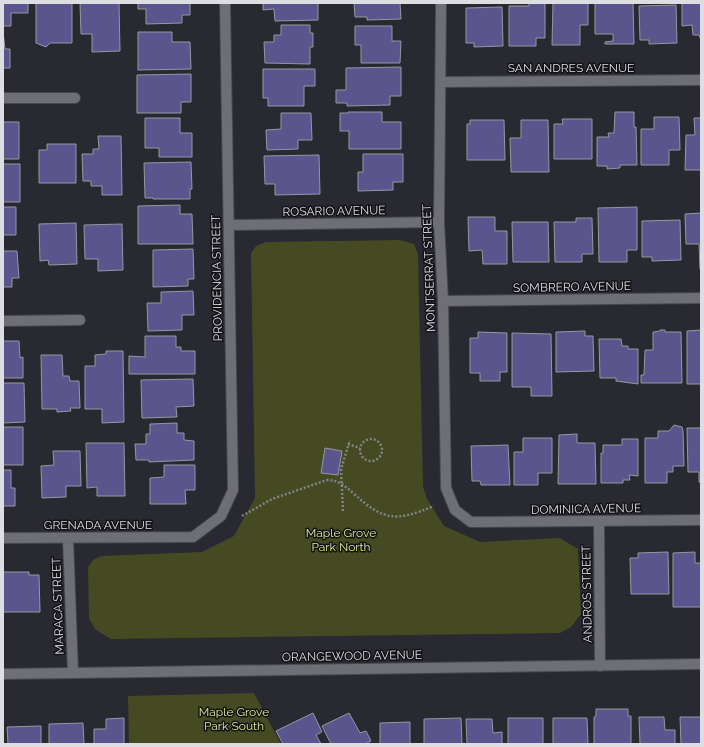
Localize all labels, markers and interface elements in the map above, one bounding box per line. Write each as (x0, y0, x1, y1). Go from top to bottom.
street label: SAN ANDRES AVENUE (508, 61, 634, 75)
street label: ROSARIO AVENUE (282, 203, 386, 219)
street label: MONTSERRAT STREET (420, 203, 438, 332)
street label: PROVIDENCIA STREET (209, 214, 225, 341)
street label: SOMBRERO AVENUE (513, 279, 631, 295)
street label: DOMINICA AVENUE (531, 501, 641, 517)
street label: GRENADA AVENUE (44, 518, 152, 532)
park label: Maple Grove Park North (306, 526, 376, 554)
street label: ANDROS STREET (579, 544, 595, 643)
street label: MARACA STREET (49, 556, 67, 655)
street label: ORANGEWOOD AVENUE (282, 648, 422, 664)
park label: Maple Grove Park South (199, 705, 269, 733)

